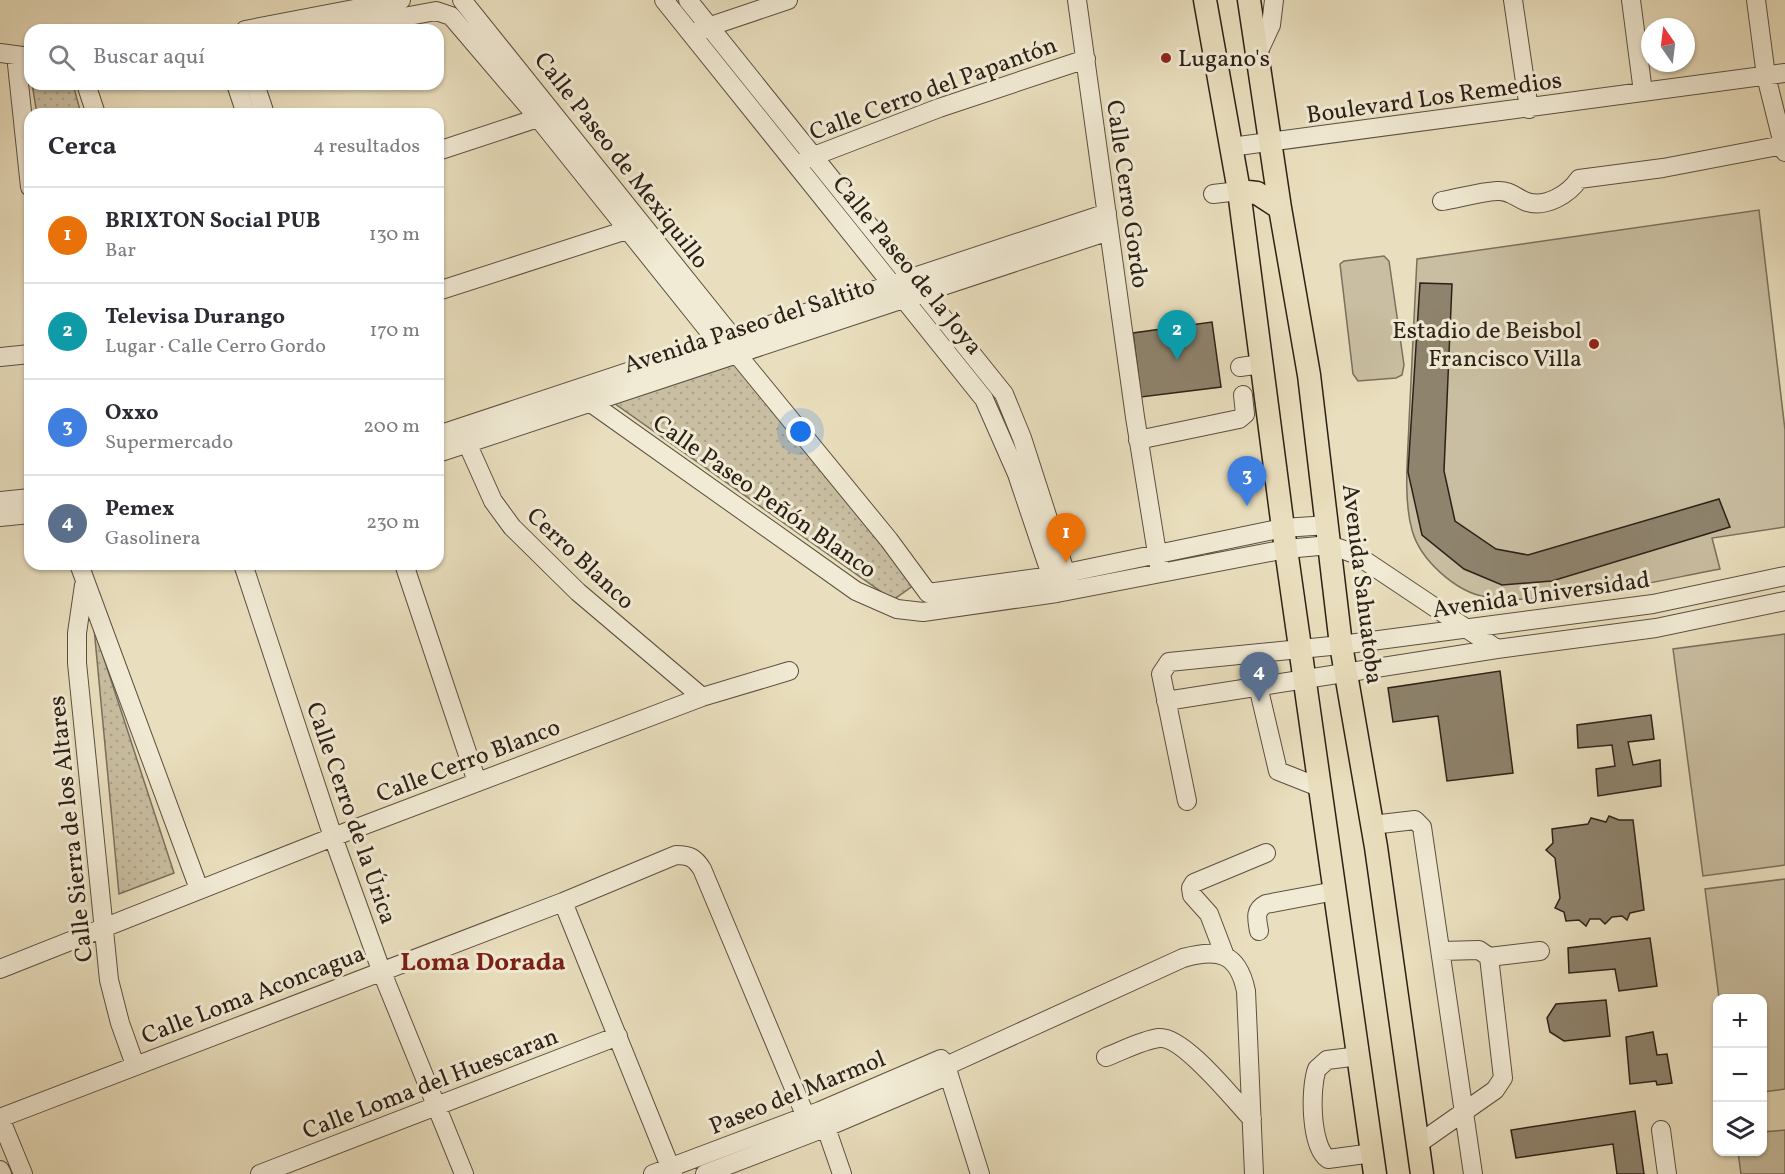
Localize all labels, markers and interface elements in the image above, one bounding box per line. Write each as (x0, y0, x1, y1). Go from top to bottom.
north arrow (1641, 18, 1695, 72)
search box (24, 24, 444, 90)
street label: Calle Cerro del Papantón (805, 29, 1062, 150)
icon: search (45, 41, 78, 74)
text: Buscar aquí (93, 42, 205, 73)
place label: Lugano's (1178, 43, 1270, 77)
street label: Calle Paseo de Mexiquillo (525, 46, 716, 277)
marker: Lugano's (1159, 51, 1173, 65)
street label: Boulevard Los Remedios (1304, 64, 1564, 134)
street label: Calle Cerro Gordo (1096, 98, 1156, 291)
text: Cerca (48, 129, 117, 165)
text: 4 resultados (313, 133, 420, 161)
street label: Calle Paseo de la Joya (823, 169, 990, 363)
text: BRIXTON Social PUB (105, 206, 320, 237)
text: 1 (63, 221, 72, 249)
text: 130 m (369, 221, 420, 249)
text: Bar (105, 237, 136, 265)
street label: Avenida Paseo del Saltito (620, 270, 880, 384)
text: Televisa Durango (105, 302, 285, 333)
pin: 2 (1158, 310, 1196, 360)
place label: Estadio de Beisbol Francisco Villa (1392, 315, 1582, 377)
text: 2 (62, 317, 73, 345)
text: 170 m (370, 317, 420, 345)
text: Lugar · Calle Cerro Gordo (105, 333, 326, 361)
marker: Estadio de Beisbol Francisco Villa (1587, 337, 1601, 351)
text: Oxxo (105, 398, 158, 429)
street label: Calle Paseo Peñón Blanco (645, 407, 883, 588)
text: 3 (62, 413, 73, 441)
text: 200 m (363, 413, 420, 441)
your location (786, 417, 815, 446)
text: Supermercado (105, 429, 233, 457)
pin: 3 (1228, 456, 1266, 506)
street label: Avenida Sahuatoba (1332, 482, 1390, 686)
text: Pemex (105, 494, 174, 525)
street label: Cerro Blanco (518, 500, 641, 618)
text: 4 (61, 509, 74, 537)
text: 230 m (366, 509, 420, 537)
pin: 1 (1046, 514, 1086, 563)
text: Gasolinera (105, 525, 200, 553)
street label: Avenida Universidad (1430, 564, 1652, 628)
pin: 4 (1240, 652, 1278, 702)
street label: Calle Sierra de los Altares (41, 694, 103, 964)
street label: Calle Cerro de la Úrica (296, 698, 404, 929)
street label: Calle Cerro Blanco (372, 711, 566, 813)
street label: Calle Loma Aconcagua (137, 938, 370, 1054)
district label: Loma Dorada (400, 945, 566, 981)
map controls (1713, 994, 1767, 1156)
button: + (1713, 994, 1767, 1048)
street label: Calle Loma del Huescaran (298, 1020, 564, 1149)
street label: Paseo del Marmol (705, 1043, 891, 1145)
button: − (1713, 1048, 1767, 1102)
button: layers (1713, 1102, 1767, 1156)

